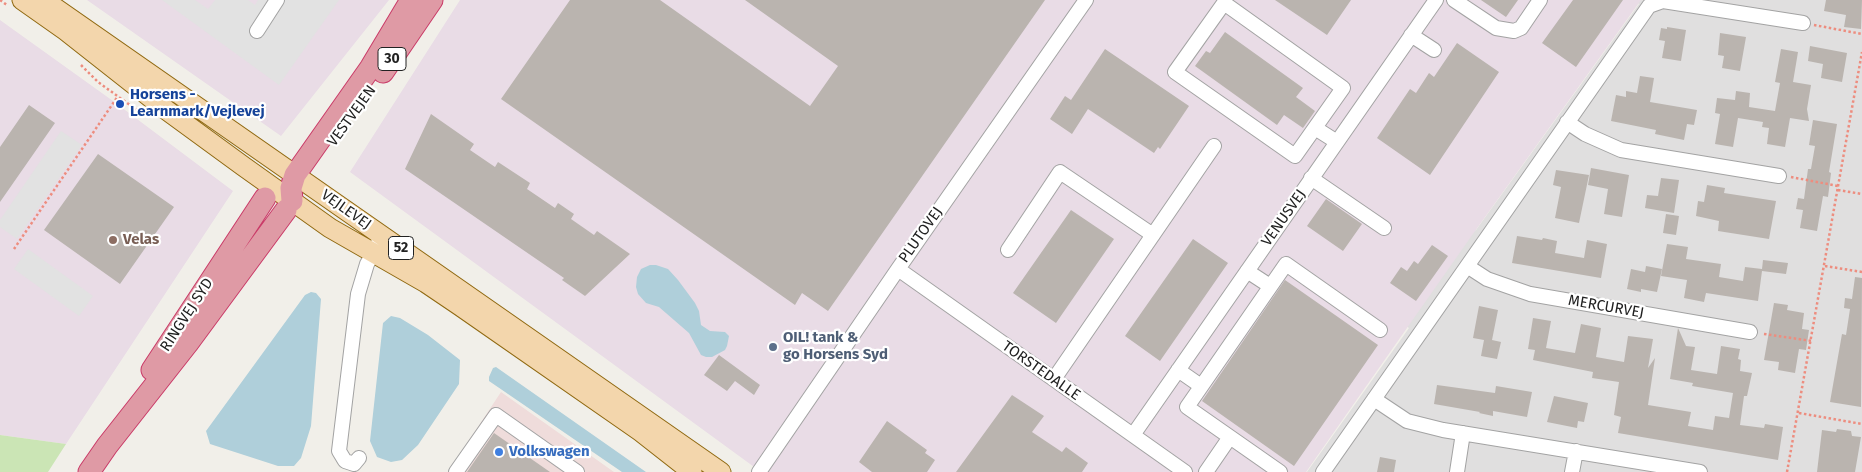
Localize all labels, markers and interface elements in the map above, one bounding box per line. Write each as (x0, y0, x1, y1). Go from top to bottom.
road number: 30 (378, 48, 406, 70)
street label: VESTVEJEN (324, 82, 380, 150)
place label: Horsens - Learnmark/Vejlevej (130, 86, 265, 121)
marker: Horsens - Learnmark/Vejlevej (114, 98, 126, 110)
street label: VEJLEVEJ (317, 186, 375, 234)
street label: VENUSVEJ (1258, 186, 1310, 250)
street label: PLUTOVEJ (895, 204, 947, 266)
place label: Velas (123, 231, 159, 249)
marker: Velas (107, 234, 119, 246)
road number: 52 (388, 237, 414, 260)
street label: RINGVEJ SYD (157, 275, 217, 355)
street label: MERCURVEJ (1567, 291, 1645, 323)
place label: OIL! tank & go Horsens Syd (783, 329, 888, 364)
street label: TORSTEDALLE (998, 337, 1084, 405)
marker: OIL! tank & go Horsens Syd (767, 341, 779, 353)
place label: Volkswagen (509, 443, 590, 461)
marker: Volkswagen (493, 446, 505, 458)

